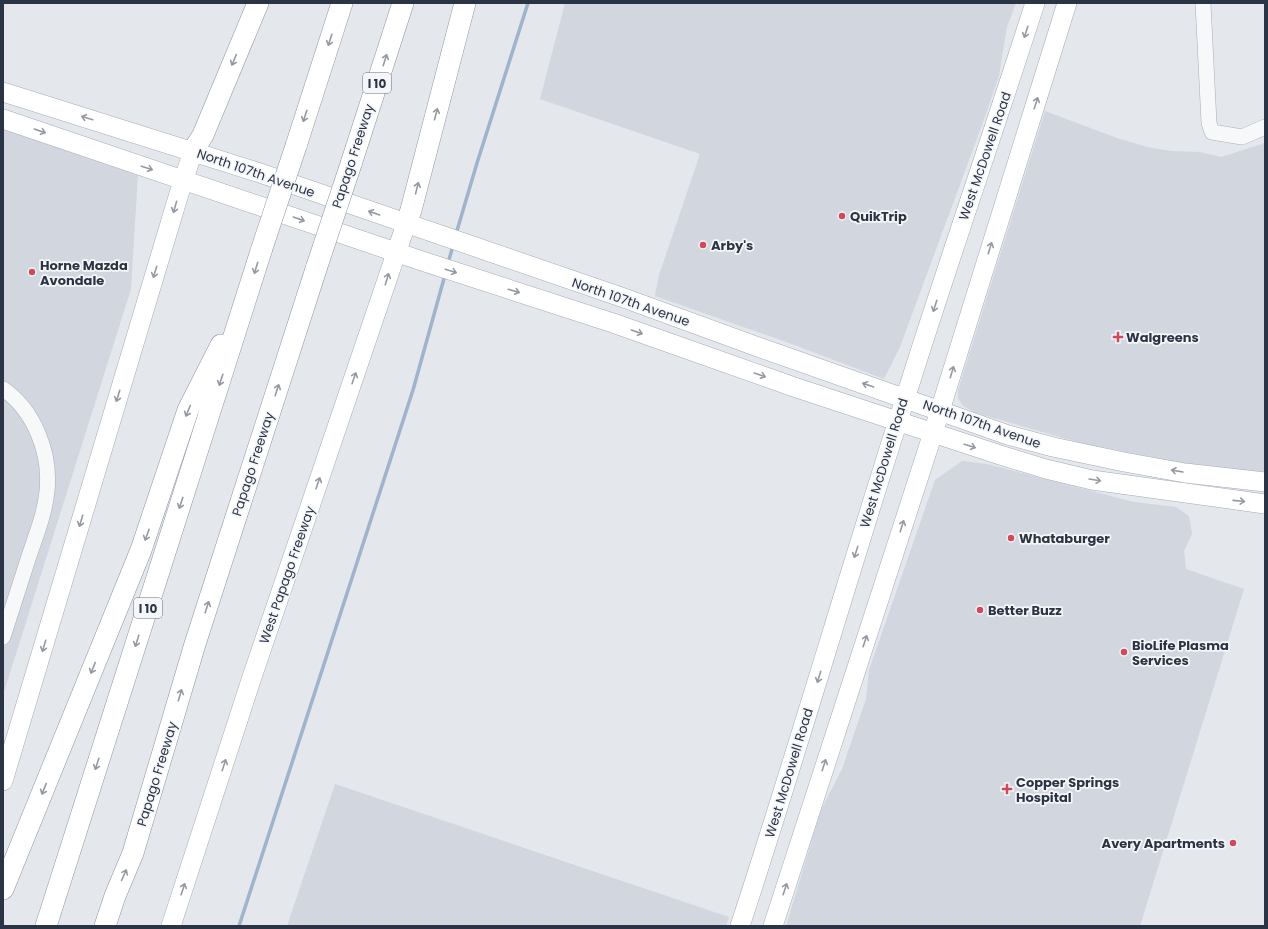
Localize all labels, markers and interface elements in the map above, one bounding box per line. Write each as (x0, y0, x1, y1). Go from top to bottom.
one-way arrow (1022, 26, 1029, 39)
one-way arrow (326, 33, 333, 46)
one-way arrow (229, 54, 237, 66)
one-way arrow (382, 54, 389, 67)
road number: I 10 (363, 73, 391, 93)
street label: West McDowell Road (954, 89, 1016, 223)
one-way arrow (1032, 97, 1040, 109)
street label: Papago Freeway (327, 101, 379, 211)
one-way arrow (433, 108, 440, 121)
one-way arrow (301, 109, 308, 122)
one-way arrow (81, 114, 94, 121)
one-way arrow (34, 128, 46, 136)
street label: North 107th Avenue (194, 144, 318, 202)
one-way arrow (141, 164, 153, 172)
one-way arrow (413, 182, 421, 195)
one-way arrow (171, 200, 178, 213)
place label: QuikTrip (850, 207, 907, 226)
one-way arrow (369, 209, 381, 217)
marker: QuikTrip (837, 211, 847, 221)
one-way arrow (293, 216, 305, 224)
place label: Arby's (711, 236, 753, 255)
marker: Arby's (698, 240, 708, 250)
one-way arrow (986, 242, 994, 254)
place label: Horne Mazda Avondale (40, 256, 128, 290)
one-way arrow (252, 262, 259, 275)
one-way arrow (151, 266, 159, 278)
marker: Horne Mazda Avondale (27, 267, 37, 277)
one-way arrow (444, 268, 457, 275)
one-way arrow (384, 273, 391, 286)
street label: North 107th Avenue (569, 273, 693, 331)
one-way arrow (507, 288, 520, 295)
one-way arrow (931, 299, 938, 312)
one-way arrow (631, 328, 643, 336)
place label: Walgreens (1126, 328, 1199, 347)
marker: Walgreens (1113, 332, 1123, 342)
one-way arrow (948, 367, 956, 379)
one-way arrow (351, 371, 358, 384)
one-way arrow (754, 371, 766, 379)
one-way arrow (217, 373, 224, 386)
one-way arrow (862, 381, 874, 389)
one-way arrow (274, 384, 281, 397)
one-way arrow (114, 390, 121, 403)
street label: North 107th Avenue (920, 395, 1044, 453)
street label: West McDowell Road (855, 396, 913, 530)
one-way arrow (184, 405, 191, 417)
street label: Papago Freeway (227, 409, 279, 519)
one-way arrow (964, 442, 976, 450)
one-way arrow (1171, 467, 1184, 475)
one-way arrow (1088, 476, 1101, 484)
one-way arrow (315, 477, 323, 489)
one-way arrow (177, 497, 184, 510)
one-way arrow (1232, 497, 1245, 505)
street label: West Papago Freeway (254, 503, 320, 646)
one-way arrow (77, 514, 84, 527)
one-way arrow (899, 520, 906, 533)
one-way arrow (143, 528, 150, 541)
place label: Whataburger (1019, 529, 1110, 548)
marker: Whataburger (1006, 533, 1016, 543)
one-way arrow (852, 546, 860, 558)
road number: I 10 (134, 598, 162, 618)
one-way arrow (204, 601, 211, 614)
place label: Better Buzz (988, 601, 1062, 620)
marker: Better Buzz (975, 605, 985, 615)
one-way arrow (133, 634, 140, 647)
one-way arrow (861, 636, 869, 648)
place label: BioLife Plasma Services (1132, 636, 1229, 670)
one-way arrow (40, 639, 47, 652)
marker: BioLife Plasma Services (1119, 647, 1129, 657)
one-way arrow (89, 662, 96, 674)
one-way arrow (815, 670, 822, 683)
one-way arrow (177, 689, 184, 702)
street label: West McDowell Road (760, 706, 818, 840)
street label: Papago Freeway (132, 719, 182, 829)
one-way arrow (93, 758, 101, 770)
one-way arrow (821, 759, 829, 771)
one-way arrow (220, 760, 228, 772)
place label: Copper Springs Hospital (1016, 773, 1119, 807)
one-way arrow (39, 782, 47, 794)
marker: Copper Springs Hospital (1001, 783, 1013, 795)
place label: Avery Apartments (1102, 834, 1225, 853)
marker: Avery Apartments (1228, 838, 1238, 848)
one-way arrow (121, 869, 128, 881)
one-way arrow (180, 883, 187, 896)
one-way arrow (782, 883, 789, 896)

